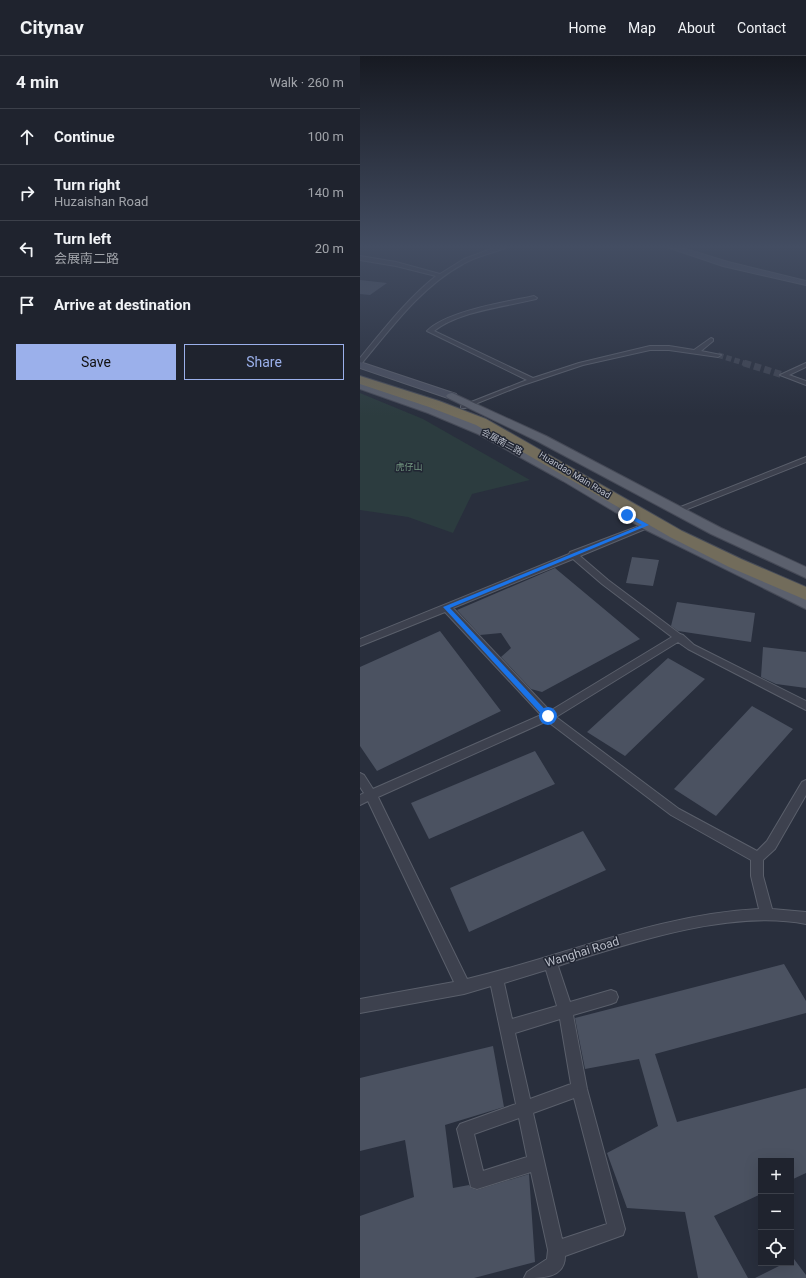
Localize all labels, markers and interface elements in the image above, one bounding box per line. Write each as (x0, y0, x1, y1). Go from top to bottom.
text: Citynav (20, 16, 84, 39)
text: Home (568, 20, 606, 36)
text: Map (628, 20, 656, 36)
text: About (678, 20, 715, 36)
text: Contact (737, 20, 786, 36)
text: 4 min (16, 72, 59, 92)
text: Walk · 260 m (269, 75, 344, 90)
icon: ahead (16, 126, 38, 148)
text: Continue (54, 128, 115, 146)
text: 100 m (307, 129, 344, 144)
text: Turn right (54, 176, 120, 194)
icon: right (16, 182, 38, 204)
text: 140 m (307, 185, 344, 200)
text: Huzaishan Road (54, 194, 148, 209)
text: Turn left (54, 230, 111, 248)
icon: left (16, 238, 38, 260)
text: 20 m (315, 241, 344, 256)
text: 会展南二路 (54, 251, 119, 266)
icon: arrive (16, 294, 38, 316)
text: Arrive at destination (54, 296, 191, 314)
button: Save (16, 344, 176, 380)
button: Share (184, 344, 344, 380)
street label: 会展南二路 (480, 427, 524, 457)
street label: Huandao Main Road (538, 450, 612, 500)
park label: 虎仔山 (395, 462, 423, 472)
route end (618, 506, 636, 524)
route start (539, 707, 557, 725)
street label: Wanghai Road (543, 934, 621, 970)
map controls (758, 1158, 794, 1266)
button: + (758, 1158, 794, 1194)
button: − (758, 1194, 794, 1230)
button: locate (758, 1230, 794, 1266)

